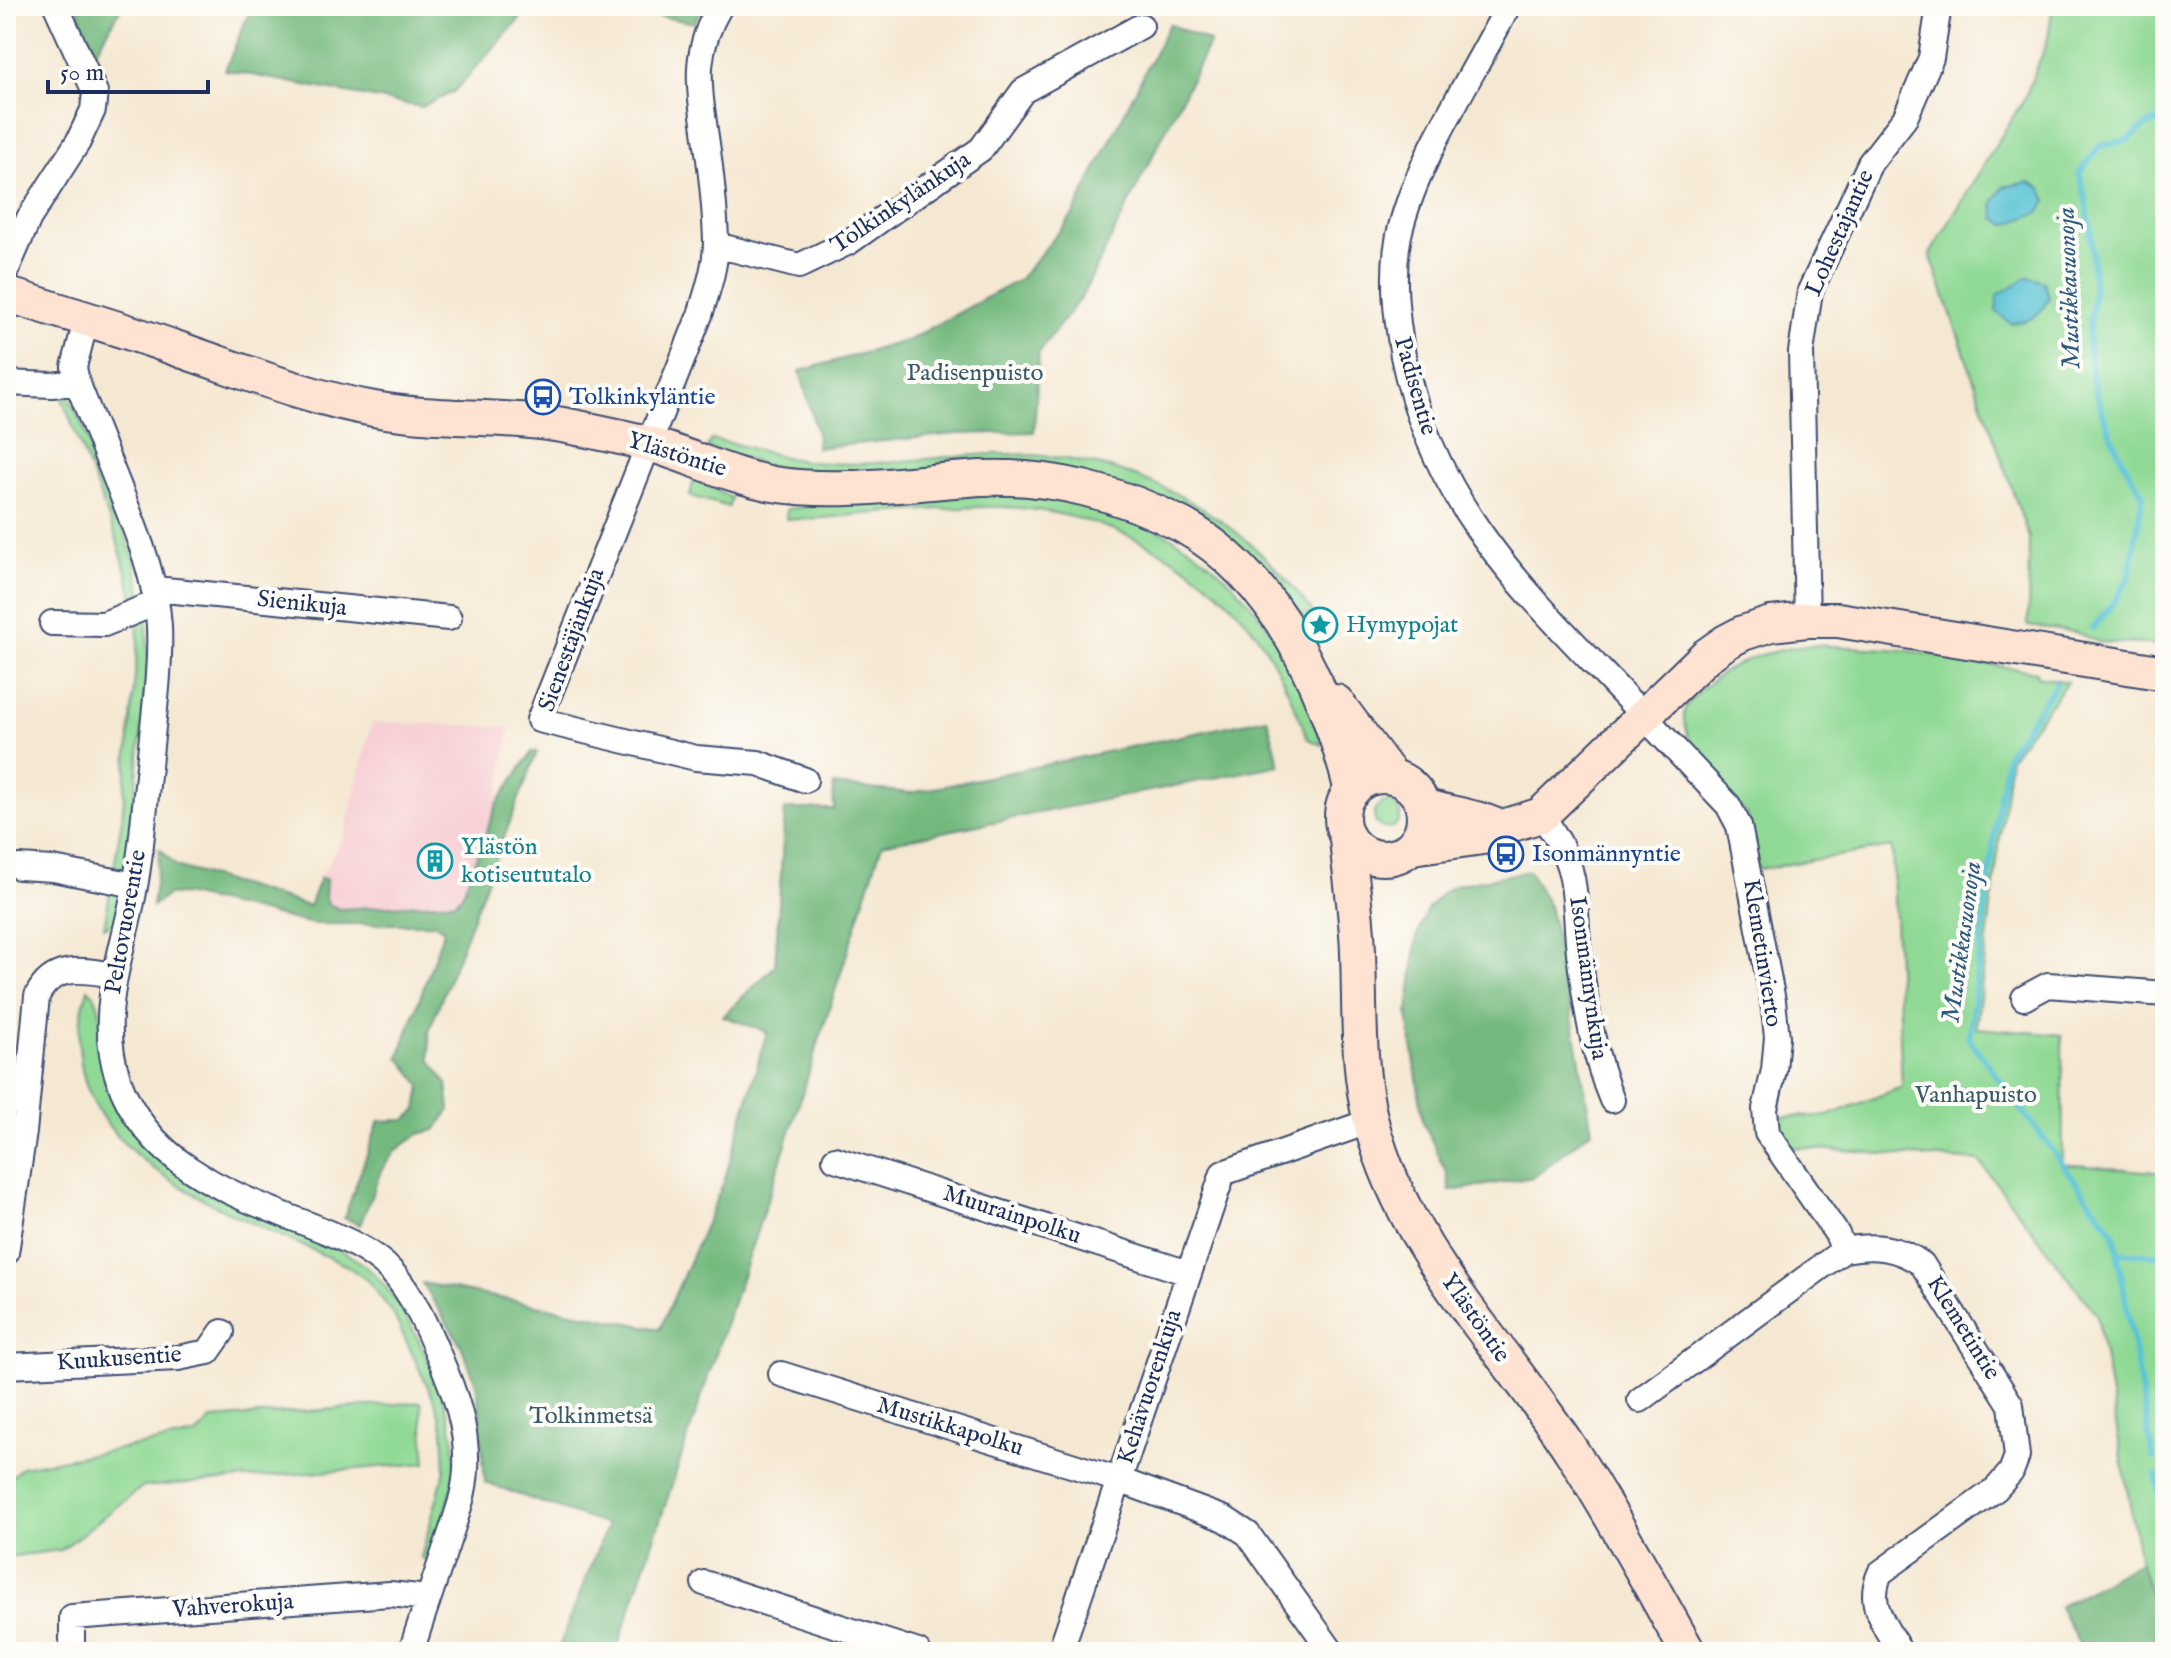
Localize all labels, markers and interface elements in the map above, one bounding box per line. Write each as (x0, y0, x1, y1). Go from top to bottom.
scale bar (48, 44, 208, 94)
text: 50 m (60, 58, 104, 89)
street label: Tolkinkylänkuja (825, 144, 977, 261)
street label: Lohestajantie (1798, 165, 1882, 301)
water label: Mustikkasuonoja (2050, 206, 2088, 370)
street label: Padisentie (1386, 333, 1444, 439)
park label: Padisenpuisto (907, 358, 1043, 389)
bus stop icon: Tolkinkyläntie (524, 378, 562, 416)
place label: Tolkinkyläntie (569, 382, 715, 413)
street label: Ylästöntie (624, 425, 730, 485)
street label: Sienestäjänkuja (532, 563, 613, 716)
street label: Sienikuja (256, 584, 349, 624)
place icon: Hymypojat (1301, 606, 1339, 644)
place label: Hymypojat (1346, 610, 1458, 641)
place label: Ylästön kotiseututalo (461, 832, 592, 891)
bus stop icon: Isonmännyntie (1487, 835, 1525, 873)
place label: Isonmännyntie (1532, 839, 1681, 870)
building icon: Ylästön kotiseututalo (416, 842, 454, 880)
street label: Peltovuorentie (98, 847, 154, 997)
water label: Mustikkasuonoja (1934, 859, 1990, 1025)
street label: Klemetinvierto (1735, 877, 1789, 1029)
street label: Isonmännynkuja (1561, 894, 1615, 1062)
park label: Vanhapuisto (1914, 1080, 2037, 1111)
street label: Muurainpolku (939, 1178, 1085, 1252)
street label: Ylästöntie (1433, 1267, 1517, 1369)
street label: Klemetintie (1919, 1270, 2007, 1386)
street label: Kehävuorenkuja (1110, 1305, 1190, 1468)
street label: Kuukusentie (55, 1339, 183, 1379)
street label: Mustikkapolku (873, 1390, 1027, 1464)
park label: Tolkinmetsä (529, 1401, 653, 1432)
street label: Vahverokuja (170, 1586, 295, 1626)

